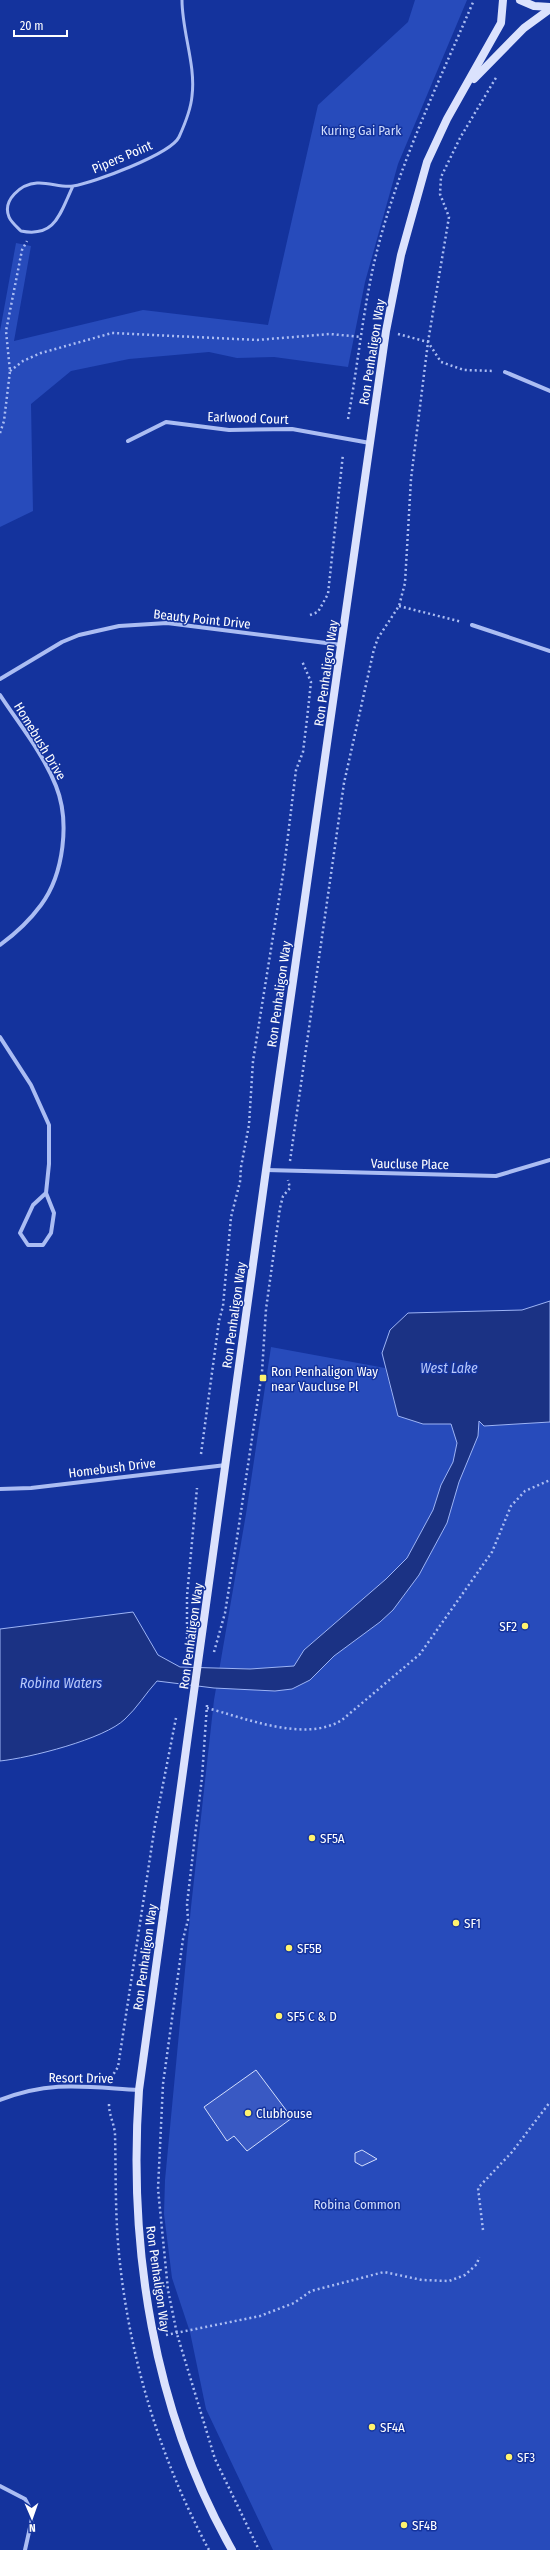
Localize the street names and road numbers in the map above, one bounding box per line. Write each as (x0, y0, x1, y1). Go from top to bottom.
street label: Pipers Point (90, 137, 155, 176)
street label: Ron Penhaligon Way (356, 298, 388, 406)
street label: Earlwood Court (207, 409, 290, 427)
street label: Beauty Point Drive (153, 606, 251, 632)
street label: Ron Penhaligon Way (311, 619, 341, 727)
street label: Homebush Drive (11, 699, 69, 783)
street label: Ron Penhaligon Way (264, 940, 294, 1048)
street label: Vaucluse Place (371, 1156, 449, 1172)
street label: Ron Penhaligon Way (219, 1261, 249, 1369)
street label: Homebush Drive (67, 1455, 157, 1481)
street label: Ron Penhaligon Way (176, 1582, 206, 1690)
street label: Ron Penhaligon Way (130, 1903, 160, 2011)
street label: Resort Drive (48, 2070, 114, 2086)
street label: Ron Penhaligon Way (143, 2225, 173, 2333)

